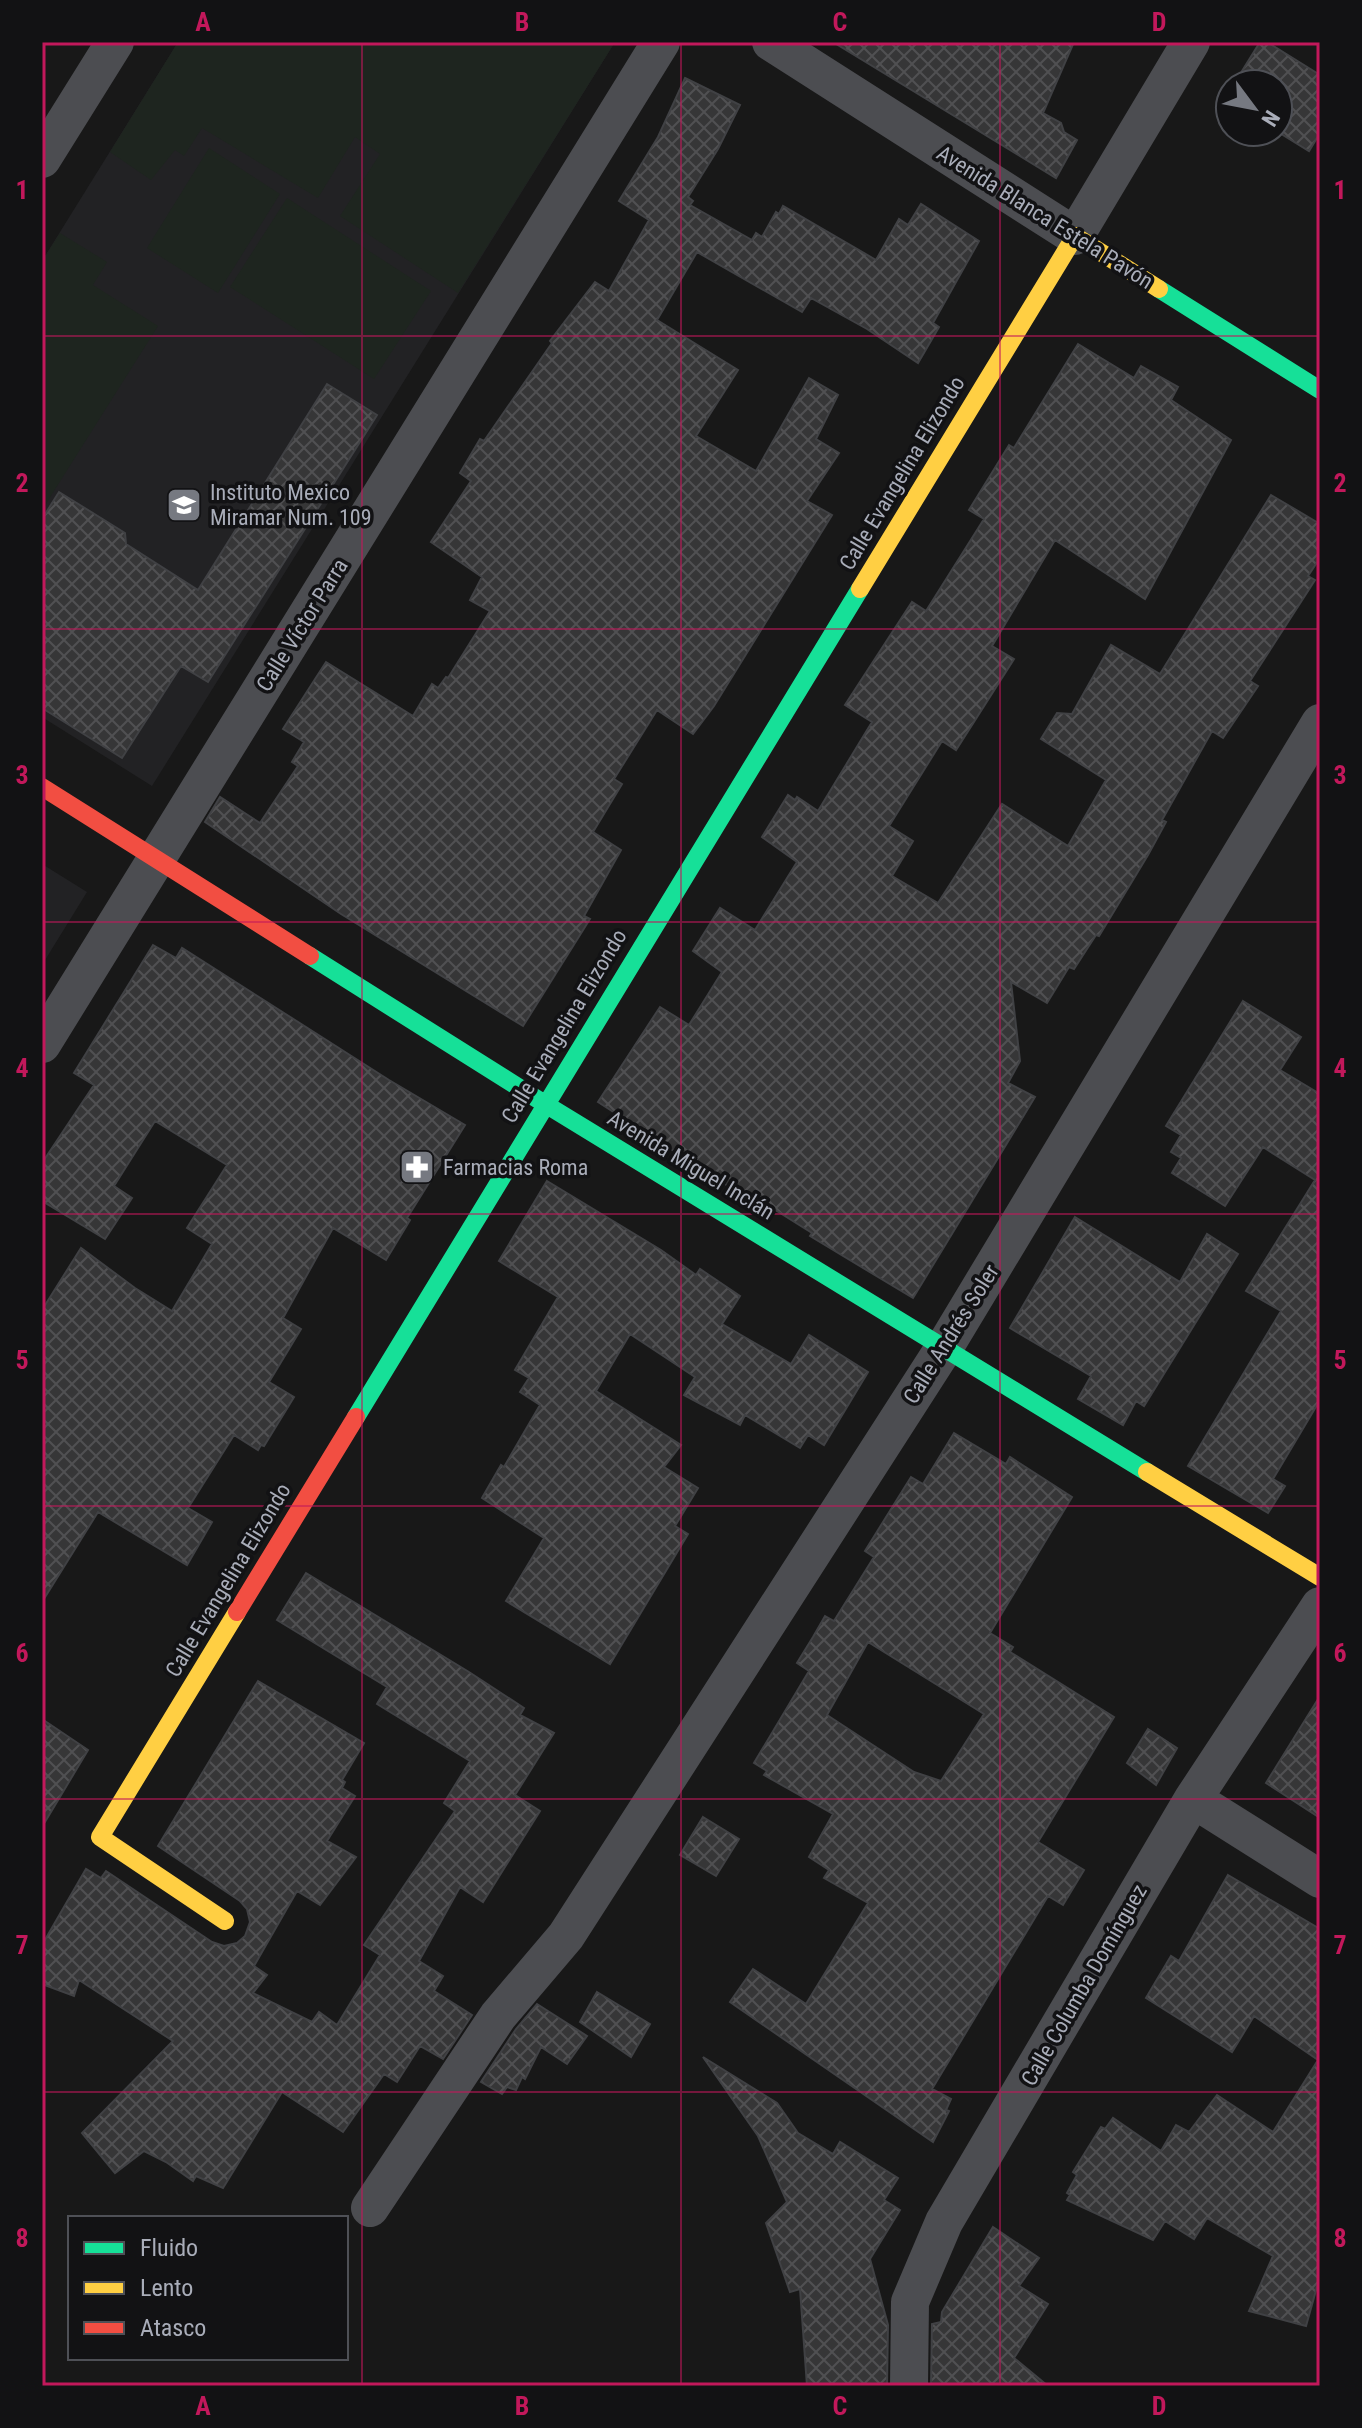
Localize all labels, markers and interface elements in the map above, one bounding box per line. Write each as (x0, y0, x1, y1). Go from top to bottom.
text: A (195, 7, 211, 37)
text: B (515, 7, 529, 37)
text: C (833, 7, 848, 37)
text: D (1152, 7, 1166, 37)
north arrow (1214, 68, 1294, 148)
text: N (1256, 106, 1285, 131)
street label: Avenida Blanca Estela Pavón (932, 140, 1158, 294)
text: 1 (15, 175, 29, 205)
text: 1 (1333, 175, 1347, 205)
street label: Calle Evangelina Elizondo (834, 372, 970, 574)
text: 2 (15, 468, 29, 498)
text: 2 (1333, 468, 1347, 498)
place label: Instituto Mexico Miramar Num. 109 (210, 480, 372, 530)
school or university icon: Instituto Mexico Miramar Num. 109 (165, 486, 203, 524)
street label: Calle Víctor Parra (251, 554, 353, 696)
text: 3 (15, 760, 29, 790)
text: 3 (1333, 760, 1347, 790)
street label: Calle Evangelina Elizondo (496, 925, 632, 1127)
text: 4 (15, 1053, 29, 1083)
text: 4 (1333, 1053, 1347, 1083)
street label: Avenida Miguel Inclán (603, 1105, 779, 1225)
pharmacy icon: Farmacias Roma (398, 1148, 436, 1186)
place label: Farmacias Roma (443, 1155, 588, 1180)
street label: Calle Andrés Soler (898, 1260, 1004, 1408)
text: 5 (15, 1345, 29, 1375)
text: 5 (1333, 1345, 1347, 1375)
street label: Calle Evangelina Elizondo (160, 1479, 296, 1681)
text: 6 (15, 1638, 29, 1668)
text: 6 (1333, 1638, 1347, 1668)
street label: Calle Columba Domínguez (1016, 1880, 1152, 2090)
text: 7 (15, 1930, 29, 1960)
text: 7 (1333, 1930, 1347, 1960)
legend (68, 2216, 348, 2360)
text: 8 (15, 2223, 29, 2253)
text: 8 (1333, 2223, 1347, 2253)
text: Fluido (140, 2234, 198, 2262)
text: Lento (140, 2274, 193, 2302)
text: Atasco (140, 2314, 206, 2342)
text: A (195, 2391, 211, 2421)
text: B (515, 2391, 529, 2421)
text: C (833, 2391, 848, 2421)
text: D (1152, 2391, 1166, 2421)

